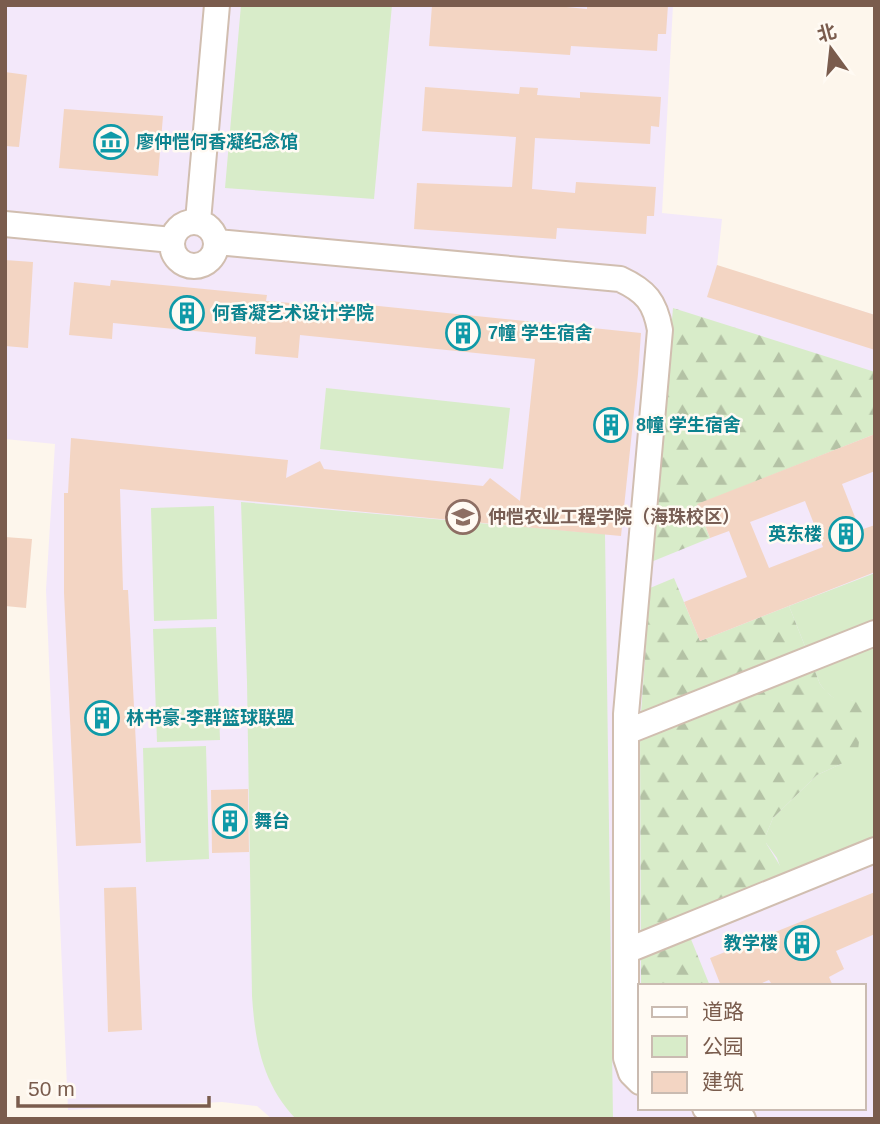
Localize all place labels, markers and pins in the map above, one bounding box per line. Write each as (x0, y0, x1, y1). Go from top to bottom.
museum icon: 廖仲恺何香凝纪念馆 (92, 123, 130, 161)
place label: 廖仲恺何香凝纪念馆 (136, 131, 298, 152)
building icon: 何香凝艺术设计学院 (168, 294, 206, 332)
place label: 何香凝艺术设计学院 (212, 303, 374, 323)
building icon: 7幢 学生宿舍 (444, 314, 482, 352)
place label: 7幢 学生宿舍 (488, 323, 593, 343)
building icon: 8幢 学生宿舍 (592, 406, 630, 444)
place label: 8幢 学生宿舍 (636, 415, 741, 435)
school or university icon: 仲恺农业工程学院（海珠校区） (444, 498, 482, 536)
place label: 仲恺农业工程学院（海珠校区） (488, 507, 740, 527)
building icon: 英东楼 (827, 515, 865, 553)
place label: 英东楼 (768, 524, 822, 544)
building icon: 林书豪-李群篮球联盟 (83, 699, 121, 737)
place label: 林书豪-李群篮球联盟 (126, 707, 294, 728)
building icon: 舞台 (211, 802, 249, 840)
place label: 舞台 (254, 811, 290, 831)
building icon: 教学楼 (783, 924, 821, 962)
place label: 教学楼 (724, 933, 778, 953)

